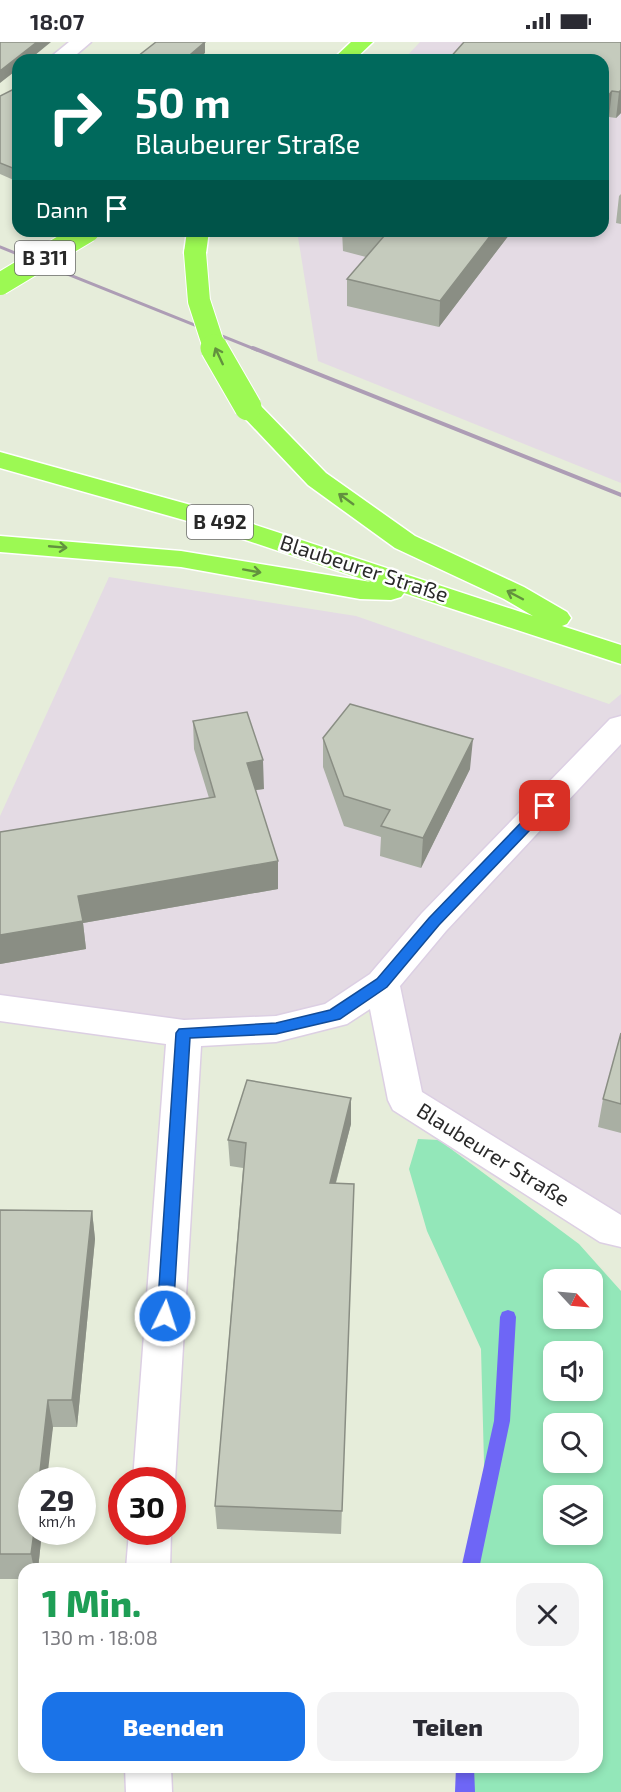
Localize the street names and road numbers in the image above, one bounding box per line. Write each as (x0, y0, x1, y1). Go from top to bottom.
road number: B 311 (15, 241, 75, 275)
road number: B 492 (187, 505, 253, 539)
street label: Blaubeurer Straße (277, 529, 452, 607)
street label: Blaubeurer Straße (413, 1097, 575, 1211)

